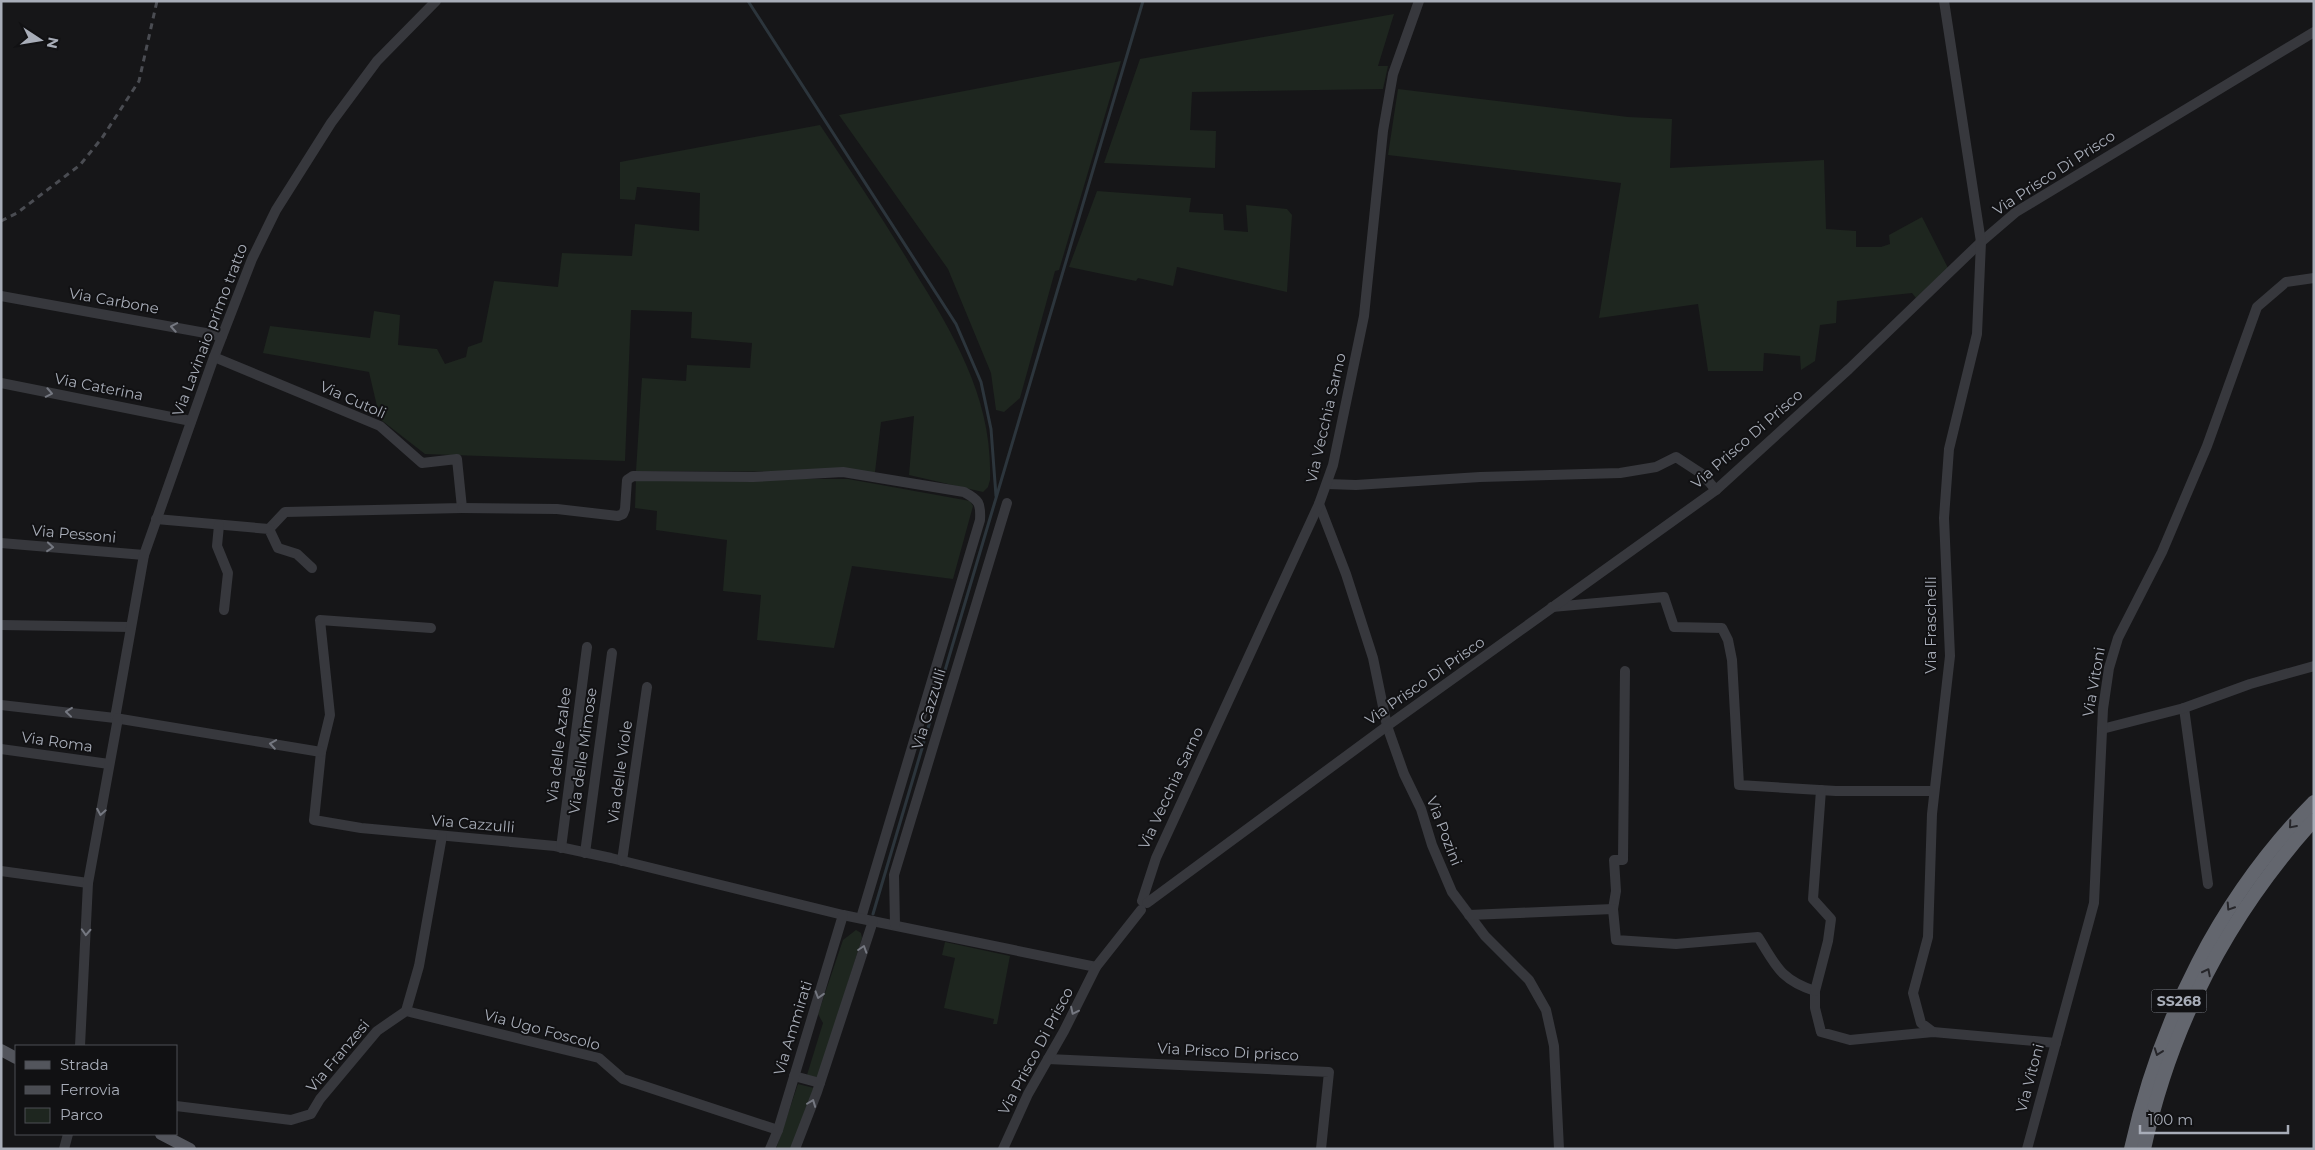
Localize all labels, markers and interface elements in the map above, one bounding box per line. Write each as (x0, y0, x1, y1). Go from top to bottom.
north arrow (15, 15, 65, 65)
text: N (43, 35, 63, 50)
street label: Via Prisco Di Prisco (1989, 126, 2118, 219)
street label: Via Lavinaio primo tratto (168, 241, 251, 419)
street label: Via Carbone (68, 283, 161, 318)
one-way arrow (170, 323, 179, 333)
street label: Via Vecchia Sarno (1301, 351, 1350, 485)
street label: Via Caterina (53, 369, 145, 404)
street label: Via Cutoli (317, 376, 389, 423)
street label: Via Prisco Di Prisco (1687, 385, 1807, 492)
one-way arrow (45, 387, 54, 397)
street label: Via Pessoni (31, 520, 117, 547)
one-way arrow (46, 541, 54, 552)
street label: Via Fraschelli (1921, 576, 1940, 674)
street label: Via Prisco Di Prisco (1361, 632, 1488, 729)
street label: Via Vitoni (2078, 646, 2109, 718)
street label: Via Cazzulli (907, 666, 950, 752)
street label: Via delle Azalee (542, 686, 575, 804)
street label: Via delle Mimose (564, 687, 601, 815)
one-way arrow (65, 707, 73, 718)
street label: Via delle Viole (603, 719, 636, 825)
street label: Via Vecchia Sarno (1134, 724, 1207, 852)
street label: Via Roma (20, 727, 94, 756)
one-way arrow (268, 739, 277, 749)
street label: Via Pozini (1423, 793, 1466, 868)
one-way arrow (96, 807, 106, 816)
street label: Via Cazzulli (430, 810, 516, 837)
one-way arrow (2289, 820, 2298, 829)
one-way arrow (2227, 901, 2236, 911)
one-way arrow (80, 928, 91, 936)
one-way arrow (858, 945, 868, 954)
one-way arrow (2201, 968, 2211, 977)
street label: Via Ammirati (769, 978, 816, 1078)
street label: Via Prisco Di Prisco (994, 984, 1077, 1118)
road number: SS268 (2152, 989, 2206, 1012)
one-way arrow (814, 990, 824, 998)
street label: Via Ugo Foscolo (482, 1005, 602, 1054)
one-way arrow (1071, 1005, 1081, 1014)
street label: Via Franzesi (302, 1016, 373, 1096)
street label: Via Prisco Di prisco (1157, 1038, 1299, 1065)
street label: Via Vitoni (2011, 1041, 2048, 1114)
legend (15, 1045, 178, 1135)
one-way arrow (2154, 1048, 2164, 1056)
text: Strada (60, 1055, 109, 1074)
text: Ferrovia (60, 1080, 120, 1099)
one-way arrow (806, 1099, 816, 1108)
scale bar (2140, 1102, 2288, 1134)
text: Parco (60, 1105, 103, 1124)
text: 100 m (2148, 1110, 2193, 1129)

